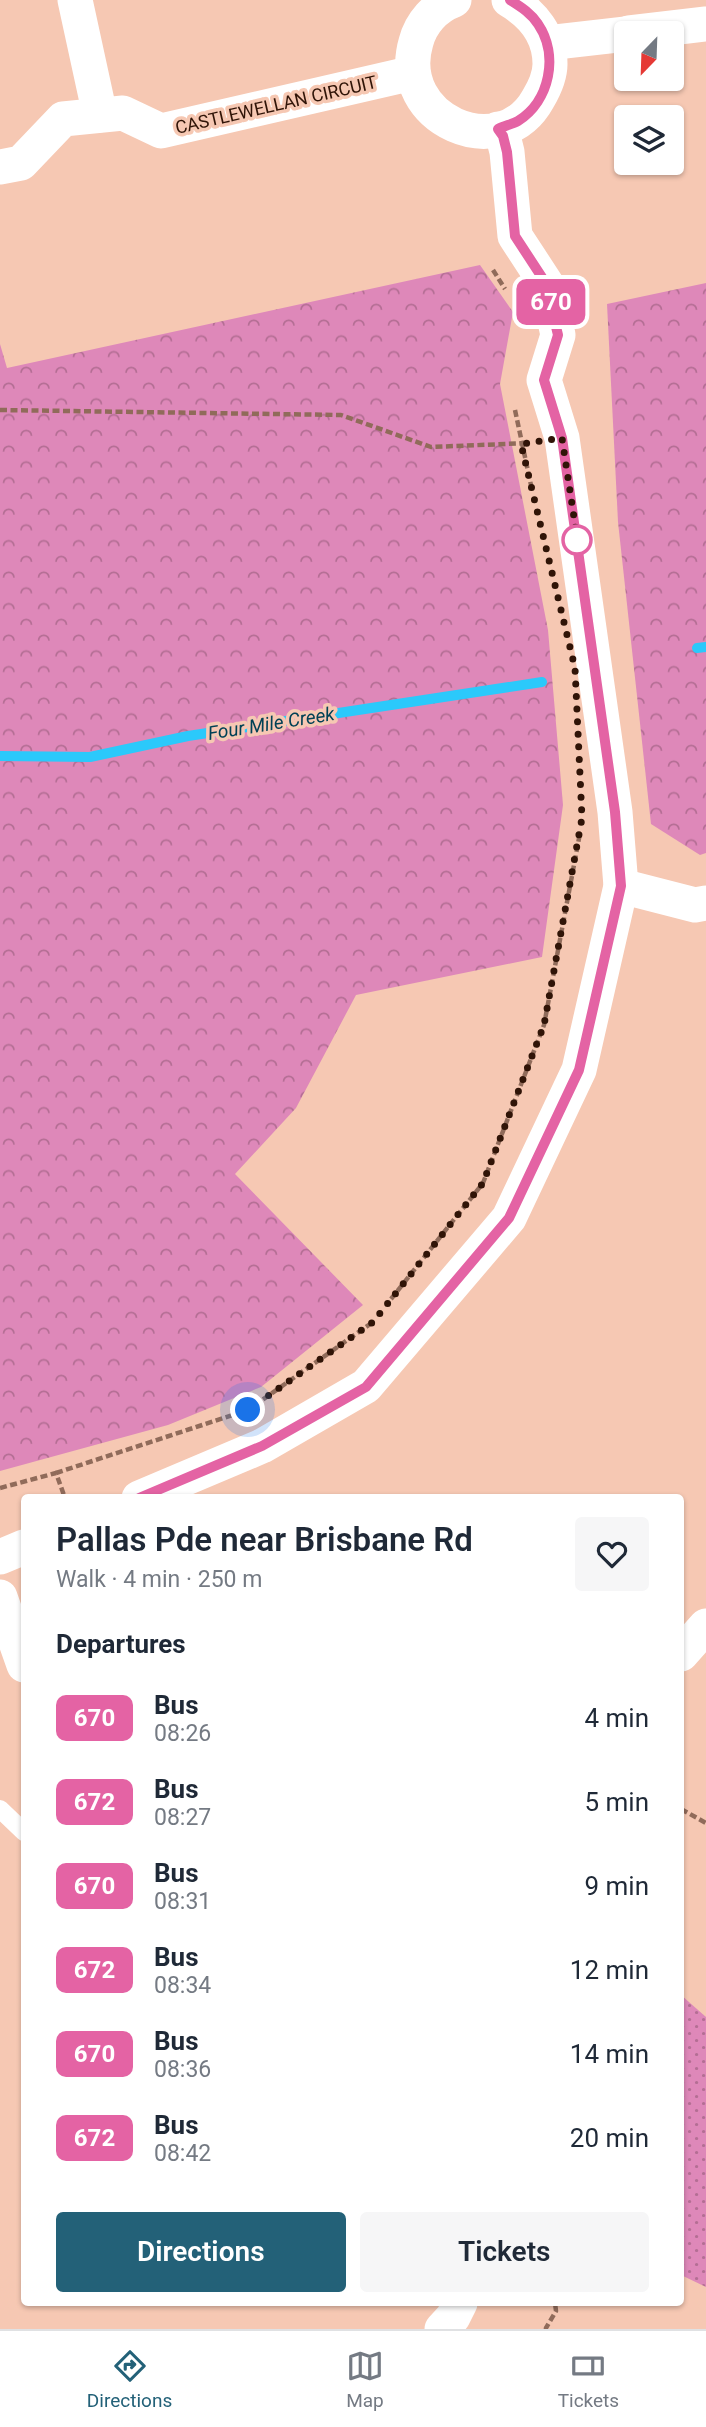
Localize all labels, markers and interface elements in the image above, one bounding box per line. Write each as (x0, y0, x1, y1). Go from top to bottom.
north arrow (614, 21, 684, 91)
map controls (614, 21, 684, 175)
street label: CASTLEWELLAN CIRCUIT (173, 71, 379, 138)
button: layers (614, 105, 684, 175)
line badge: 670 (511, 279, 591, 325)
text: 670 (530, 288, 572, 316)
unlabelled marker (562, 525, 592, 555)
water label: Four Mile Creek (206, 702, 337, 745)
your location (230, 1392, 265, 1427)
button: heart (575, 1517, 649, 1591)
text: Pallas Pde near Brisbane Rd (56, 1520, 473, 1559)
text: Walk · 4 min · 250 m (56, 1566, 262, 1593)
text: Departures (56, 1629, 186, 1659)
text: Bus (154, 1690, 199, 1720)
text: 4 min (584, 1703, 649, 1733)
text: 670 (74, 1704, 115, 1732)
text: 08:26 (154, 1720, 211, 1747)
text: Bus (154, 1774, 199, 1804)
text: 5 min (584, 1787, 649, 1817)
text: 672 (74, 1788, 115, 1816)
text: 08:27 (154, 1804, 211, 1831)
text: Bus (154, 1858, 199, 1888)
text: 9 min (584, 1871, 649, 1901)
text: 670 (74, 1872, 115, 1900)
text: 08:31 (154, 1888, 211, 1915)
text: Bus (154, 1942, 199, 1972)
text: 12 min (570, 1955, 649, 1985)
text: 672 (74, 1956, 115, 1984)
text: 08:34 (154, 1972, 211, 1999)
text: Bus (154, 2026, 199, 2056)
text: 14 min (570, 2039, 649, 2069)
text: 670 (74, 2040, 115, 2068)
text: 08:36 (154, 2056, 211, 2083)
text: Bus (154, 2110, 199, 2140)
text: 20 min (570, 2123, 649, 2153)
text: 672 (74, 2124, 115, 2152)
text: 08:42 (154, 2140, 211, 2167)
button: Directions (56, 2212, 346, 2292)
button: Tickets (360, 2212, 649, 2292)
tab: Directions (87, 2347, 172, 2412)
tab: Map (346, 2347, 384, 2412)
tab: Tickets (558, 2347, 619, 2412)

